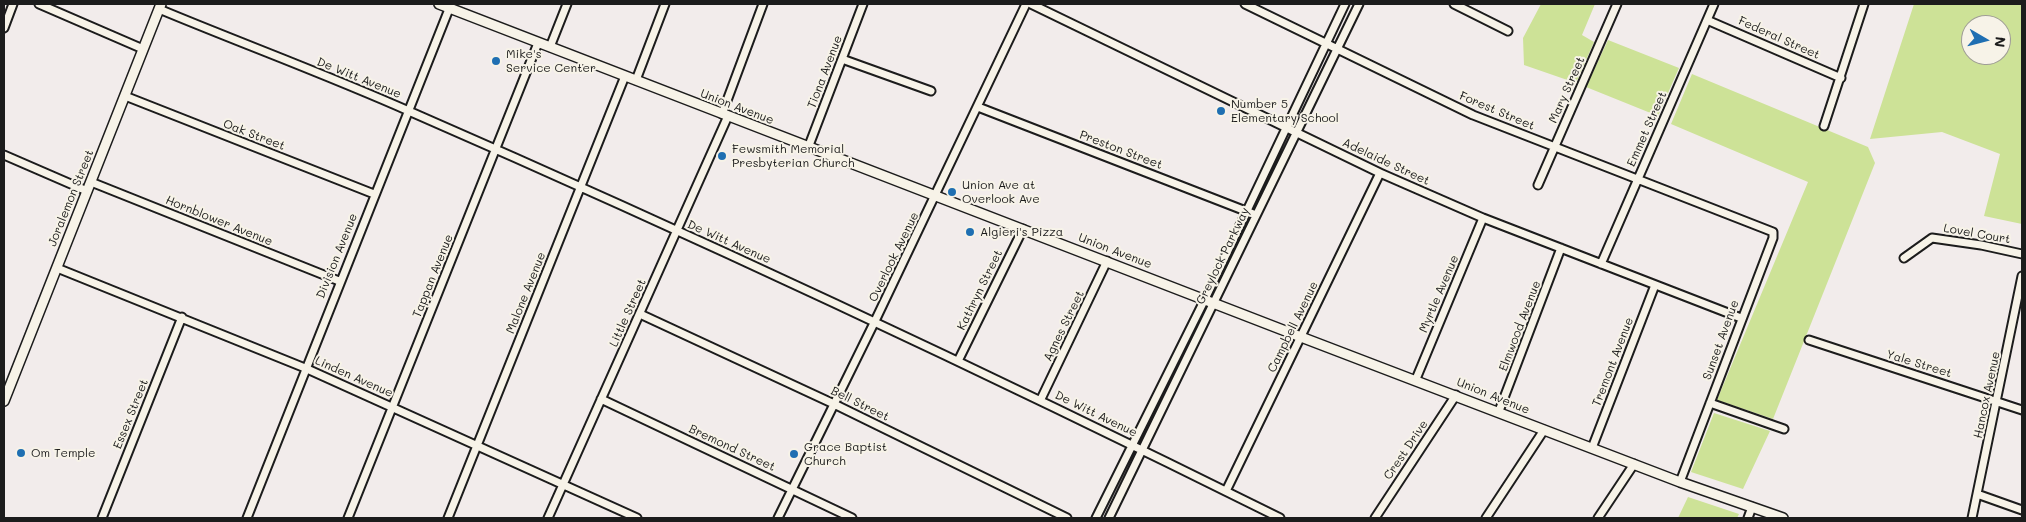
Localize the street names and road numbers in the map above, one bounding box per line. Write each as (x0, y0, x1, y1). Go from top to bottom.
street label: Federal Street (1736, 14, 1822, 62)
street label: Tiona Avenue (804, 33, 846, 111)
street label: Mary Street (1546, 54, 1588, 126)
street label: De Witt Avenue (315, 55, 403, 101)
street label: Union Avenue (698, 86, 776, 128)
street label: Forest Street (1457, 89, 1537, 133)
street label: Emmet Street (1624, 89, 1670, 169)
street label: Oak Street (221, 117, 287, 153)
street label: Preston Street (1077, 128, 1165, 172)
street label: Adelaide Street (1340, 135, 1432, 189)
street label: Joralemon Street (45, 148, 97, 248)
street label: Hornblower Avenue (163, 193, 275, 249)
street label: Greylock Parkway (1193, 205, 1253, 307)
street label: Overlook Avenue (866, 210, 922, 304)
street label: Division Avenue (313, 211, 361, 301)
street label: De Witt Avenue (685, 217, 773, 267)
street label: Lovel Court (1942, 221, 2012, 247)
street label: Union Avenue (1076, 230, 1154, 272)
street label: Tappan Avenue (410, 232, 456, 320)
street label: Kathryn Street (954, 247, 1006, 333)
street label: Malone Avenue (503, 250, 549, 336)
street label: Myrtle Avenue (1416, 253, 1462, 335)
street label: Little Street (607, 277, 649, 349)
street label: Campbell Avenue (1265, 279, 1321, 375)
street label: Elmwood Avenue (1496, 279, 1544, 373)
street label: Agnes Street (1041, 288, 1087, 364)
street label: Sunset Avenue (1700, 298, 1742, 382)
street label: Tremont Avenue (1589, 315, 1637, 409)
street label: Yale Street (1884, 347, 1954, 381)
street label: Hancox Avenue (1971, 350, 2003, 440)
street label: Linden Avenue (313, 353, 395, 401)
street label: Union Avenue (1454, 375, 1532, 417)
street label: Essex Street (110, 377, 152, 451)
street label: Bell Street (829, 384, 891, 424)
street label: De Witt Avenue (1053, 388, 1139, 440)
street label: Crest Drive (1381, 418, 1431, 482)
street label: Bremond Street (686, 422, 778, 474)

